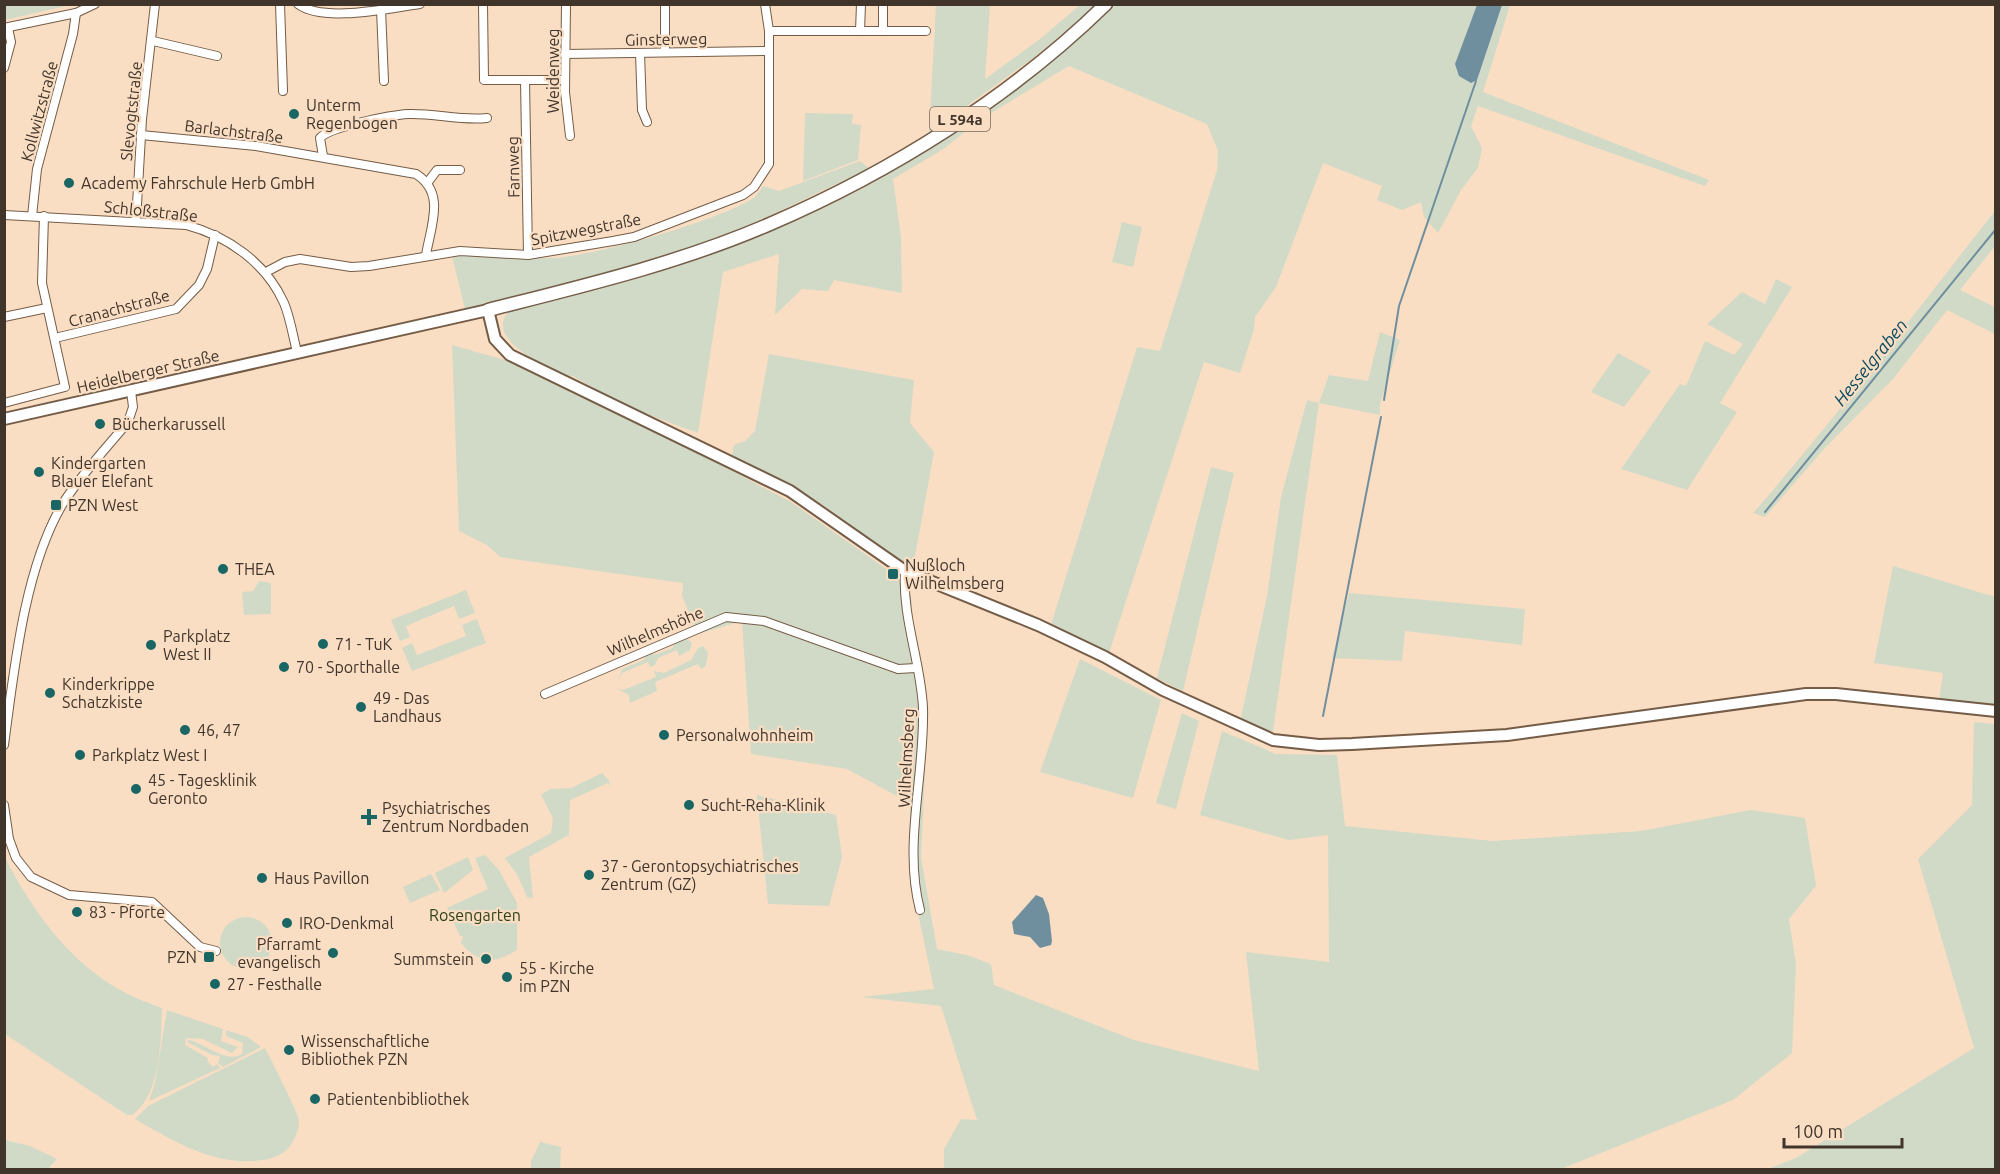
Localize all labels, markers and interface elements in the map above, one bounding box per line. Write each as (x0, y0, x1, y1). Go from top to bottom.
street label: Weidenweg (544, 28, 562, 114)
street label: Ginsterweg (625, 29, 707, 49)
street label: Kollwitzstraße (17, 59, 61, 163)
street label: Slevogtstraße (117, 60, 145, 162)
place label: Unterm Regenbogen (306, 96, 398, 132)
marker: Unterm Regenbogen (287, 107, 301, 121)
road number: L 594a (930, 107, 990, 131)
street label: Barlachstraße (184, 116, 284, 146)
street label: Farnweg (503, 136, 523, 198)
place label: Academy Fahrschule Herb GmbH (81, 174, 315, 192)
marker: Academy Fahrschule Herb GmbH (62, 176, 76, 190)
street label: Schloßstraße (103, 197, 199, 225)
street label: Spitzwegstraße (529, 210, 643, 248)
street label: Cranachstraße (66, 286, 172, 330)
water label: Hesselgraben (1829, 315, 1911, 409)
street label: Heidelberger Straße (75, 346, 221, 396)
place label: Bücherkarussell (112, 415, 225, 433)
marker: Bücherkarussell (93, 417, 107, 431)
place label: Kindergarten Blauer Elefant (51, 454, 154, 490)
marker: Kindergarten Blauer Elefant (32, 465, 46, 479)
place label: PZN West (68, 496, 139, 514)
marker: PZN West (49, 498, 63, 512)
place label: Nußloch Wilhelmsberg (905, 556, 1005, 592)
place label: THEA (235, 560, 275, 578)
marker: THEA (216, 562, 230, 576)
marker: Nußloch Wilhelmsberg (886, 567, 900, 581)
street label: Wilhelmshöhe (604, 603, 706, 659)
place label: Parkplatz West II (163, 627, 230, 663)
place label: 71 - TuK (335, 635, 393, 653)
marker: 71 - TuK (316, 637, 330, 651)
marker: Parkplatz West II (144, 638, 158, 652)
place label: 70 - Sporthalle (296, 658, 400, 676)
marker: 70 - Sporthalle (277, 660, 291, 674)
place label: Kinderkrippe Schatzkiste (62, 675, 155, 711)
marker: Kinderkrippe Schatzkiste (43, 686, 57, 700)
place label: 49 - Das Landhaus (373, 689, 441, 725)
marker: 49 - Das Landhaus (354, 700, 368, 714)
street label: Wilhelmsberg (894, 708, 918, 808)
place label: 46, 47 (197, 721, 241, 739)
marker: 46, 47 (178, 723, 192, 737)
place label: Personalwohnheim (676, 726, 814, 744)
marker: Personalwohnheim (657, 728, 671, 742)
place label: Parkplatz West I (92, 746, 207, 764)
marker: Parkplatz West I (73, 748, 87, 762)
place label: 45 - Tagesklinik Geronto (148, 771, 257, 807)
marker: 45 - Tagesklinik Geronto (129, 782, 143, 796)
place label: Sucht-Reha-Klinik (701, 796, 825, 814)
marker: Sucht-Reha-Klinik (682, 798, 696, 812)
place label: Psychiatrisches Zentrum Nordbaden (382, 799, 529, 835)
marker: Psychiatrisches Zentrum Nordbaden (360, 808, 378, 826)
place label: 37 - Gerontopsychiatrisches Zentrum (GZ) (601, 857, 799, 894)
marker: 37 - Gerontopsychiatrisches Zentrum (GZ) (582, 868, 596, 882)
place label: Haus Pavillon (274, 869, 369, 887)
marker: Haus Pavillon (255, 871, 269, 885)
place label: 83 - Pforte (89, 903, 165, 921)
marker: 83 - Pforte (70, 905, 84, 919)
park label: Rosengarten (429, 906, 521, 924)
place label: IRO-Denkmal (299, 914, 394, 932)
marker: IRO-Denkmal (280, 916, 294, 930)
place label: Pfarramt evangelisch (237, 935, 322, 971)
marker: Pfarramt evangelisch (326, 946, 340, 960)
place label: PZN (167, 948, 197, 966)
marker: PZN (202, 950, 216, 964)
place label: Summstein (394, 950, 474, 968)
marker: Summstein (479, 952, 493, 966)
place label: 55 - Kirche im PZN (519, 959, 594, 995)
marker: 55 - Kirche im PZN (500, 970, 514, 984)
place label: 27 - Festhalle (227, 975, 322, 993)
marker: 27 - Festhalle (208, 977, 222, 991)
place label: Wissenschaftliche Bibliothek PZN (301, 1032, 429, 1068)
marker: Wissenschaftliche Bibliothek PZN (282, 1043, 296, 1057)
place label: Patientenbibliothek (327, 1090, 469, 1108)
marker: Patientenbibliothek (308, 1092, 322, 1106)
scale bar (1784, 1111, 1902, 1149)
text: 100 m (1793, 1121, 1843, 1141)

